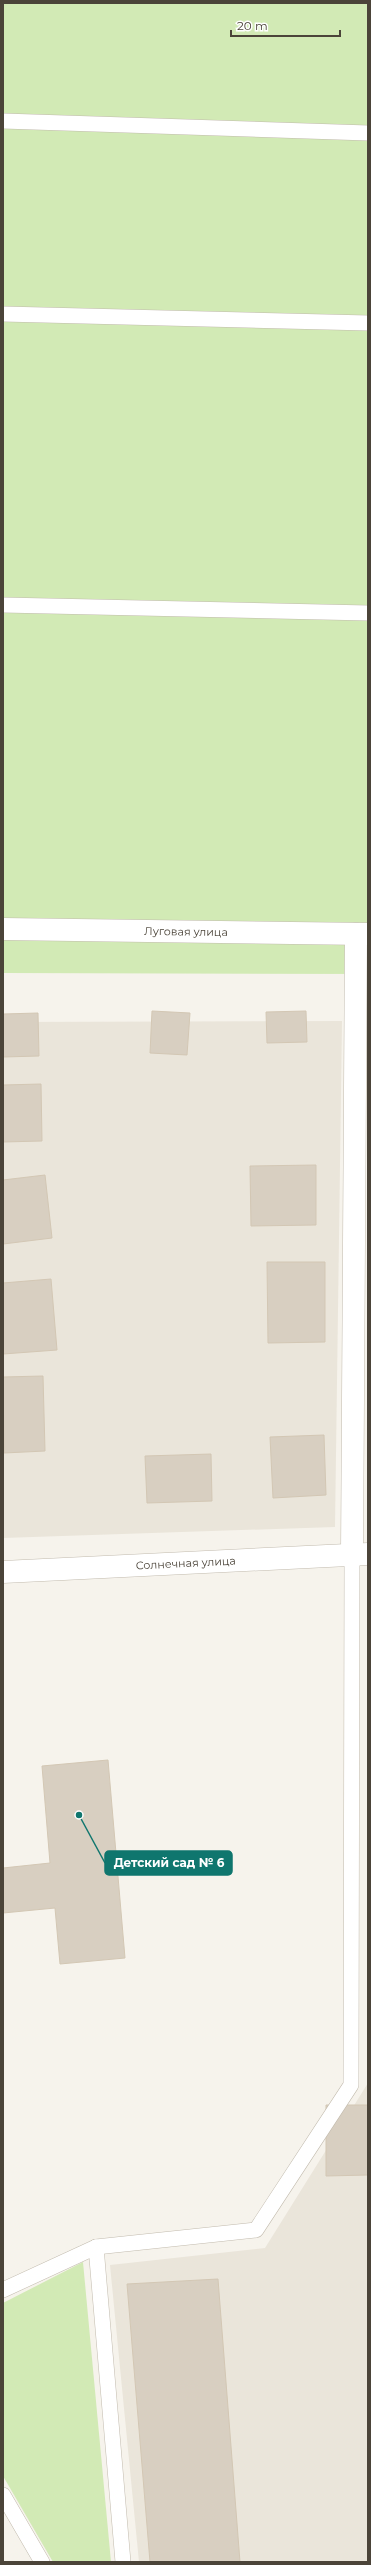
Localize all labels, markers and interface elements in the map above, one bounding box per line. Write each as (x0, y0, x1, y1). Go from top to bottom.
scale bar (231, 12, 340, 38)
text: 20 m (237, 18, 268, 33)
street label: Луговая улица (144, 924, 228, 939)
street label: Солнечная улица (135, 1554, 236, 1572)
callout: Детский сад № 6 (105, 1851, 232, 1875)
text: Детский сад № 6 (114, 1855, 225, 1870)

